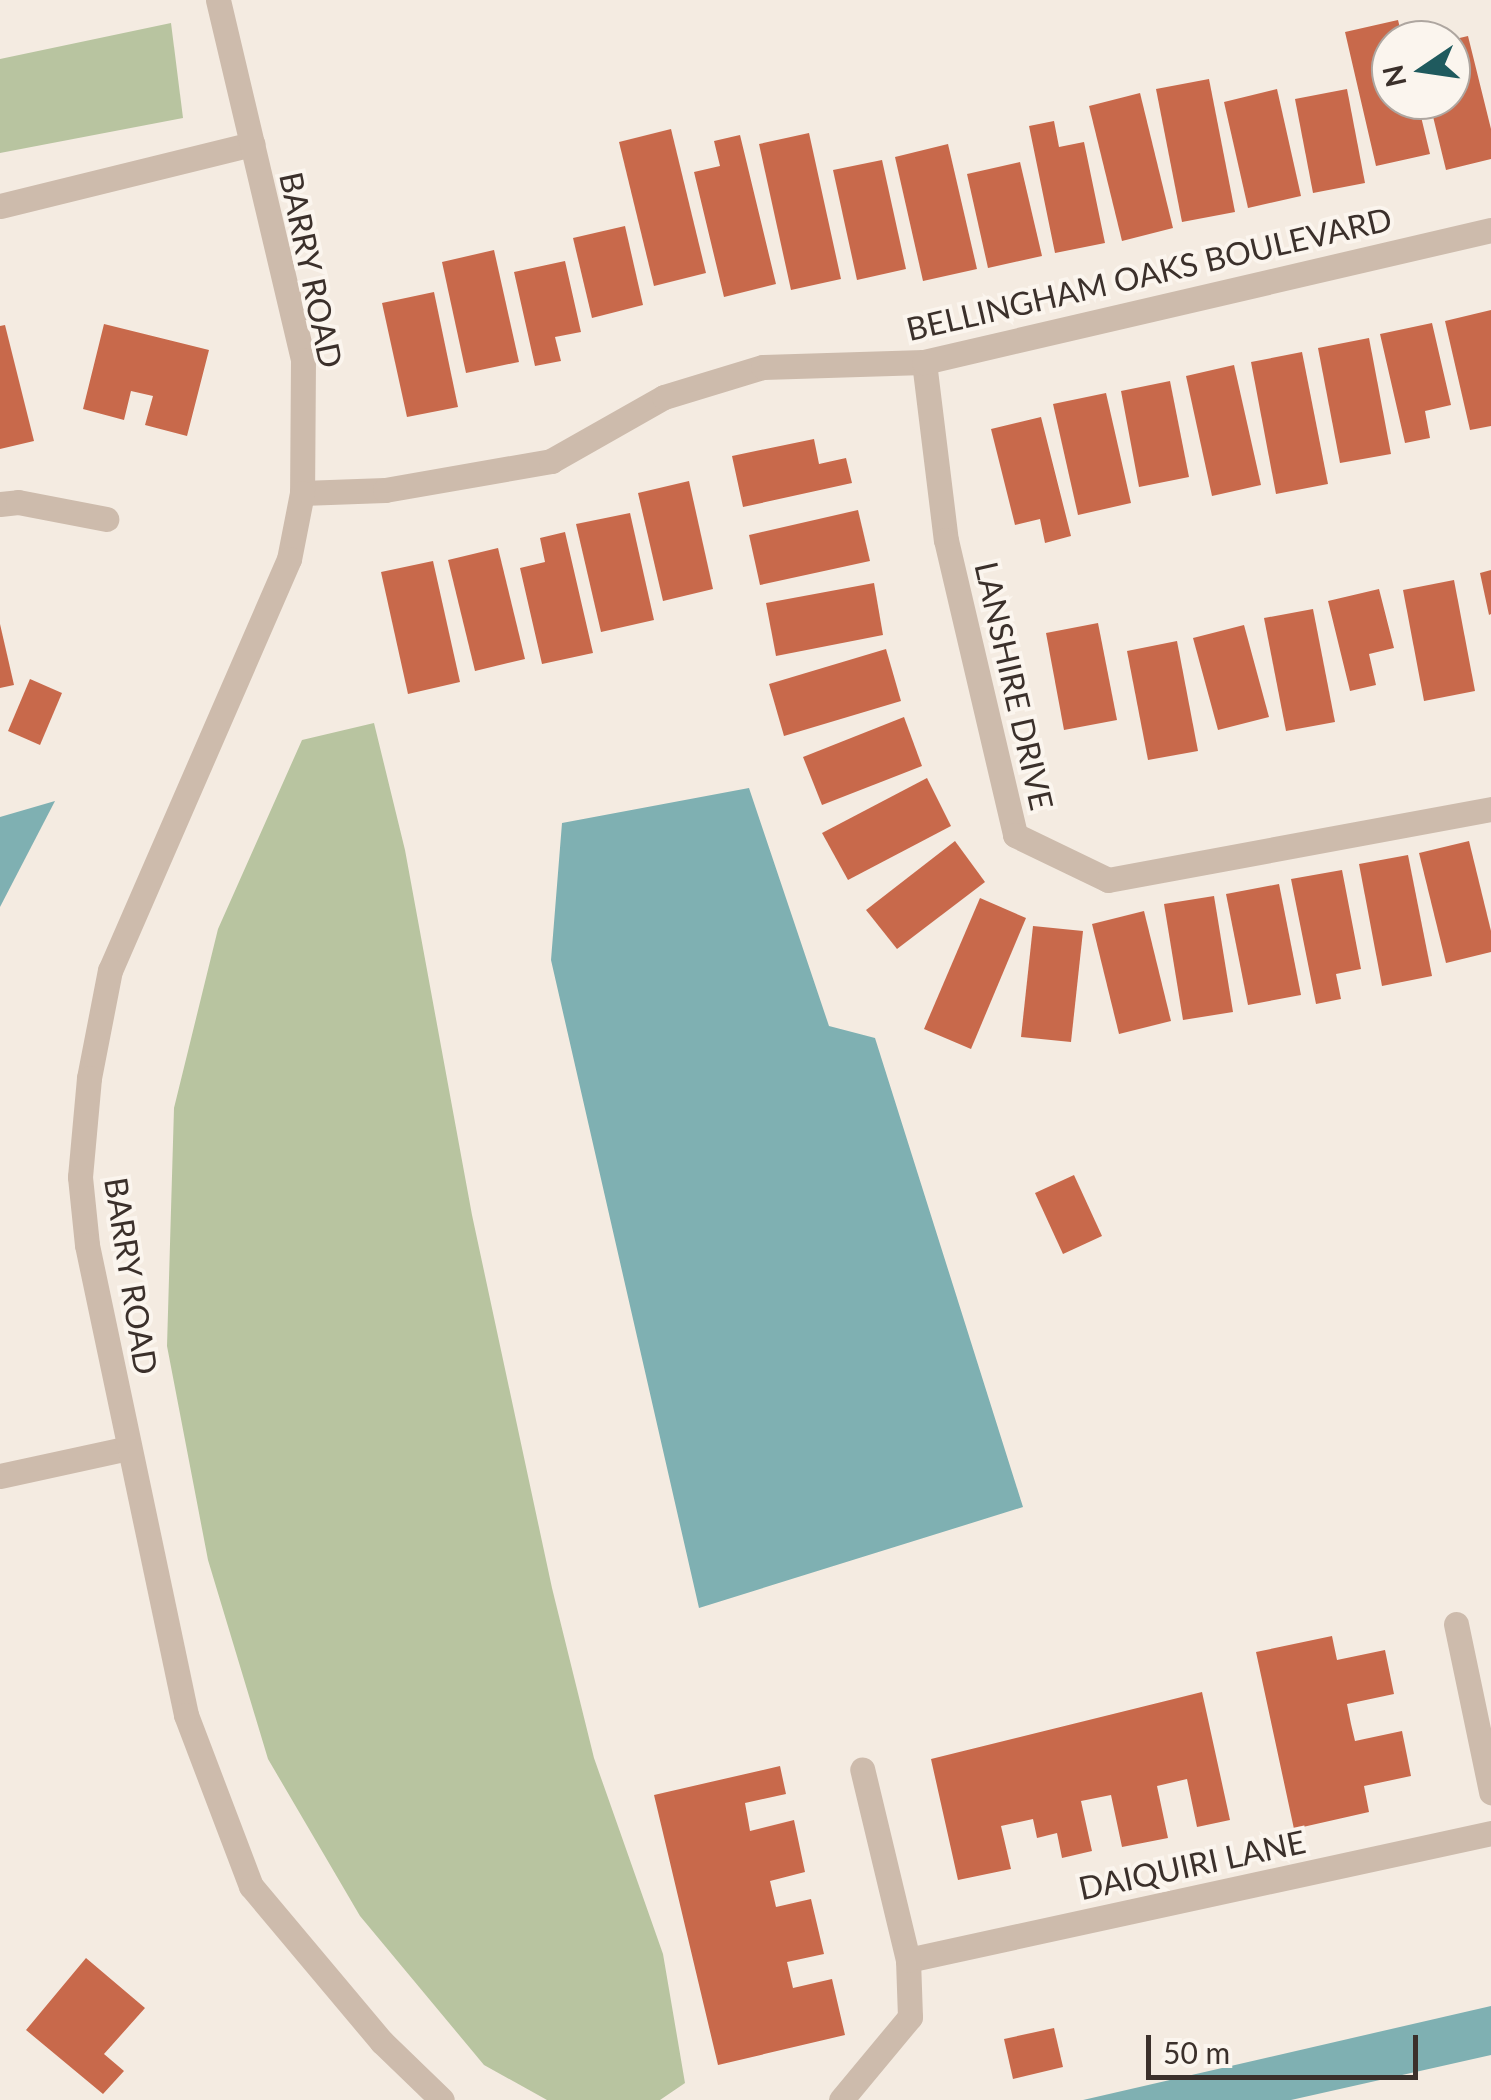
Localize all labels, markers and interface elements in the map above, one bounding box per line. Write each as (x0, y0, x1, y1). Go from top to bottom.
north arrow (1371, 20, 1471, 120)
text: N (1375, 62, 1413, 91)
street label: BARRY ROAD (271, 168, 351, 372)
street label: BELLINGHAM OAKS BOULEVARD (903, 199, 1395, 349)
street label: LANSHIRE DRIVE (967, 558, 1061, 814)
street label: BARRY ROAD (96, 1174, 166, 1378)
street label: DAIQUIRI LANE (1075, 1822, 1309, 1908)
scale bar (1151, 2015, 1424, 2077)
text: 50 m (1163, 2034, 1230, 2070)

